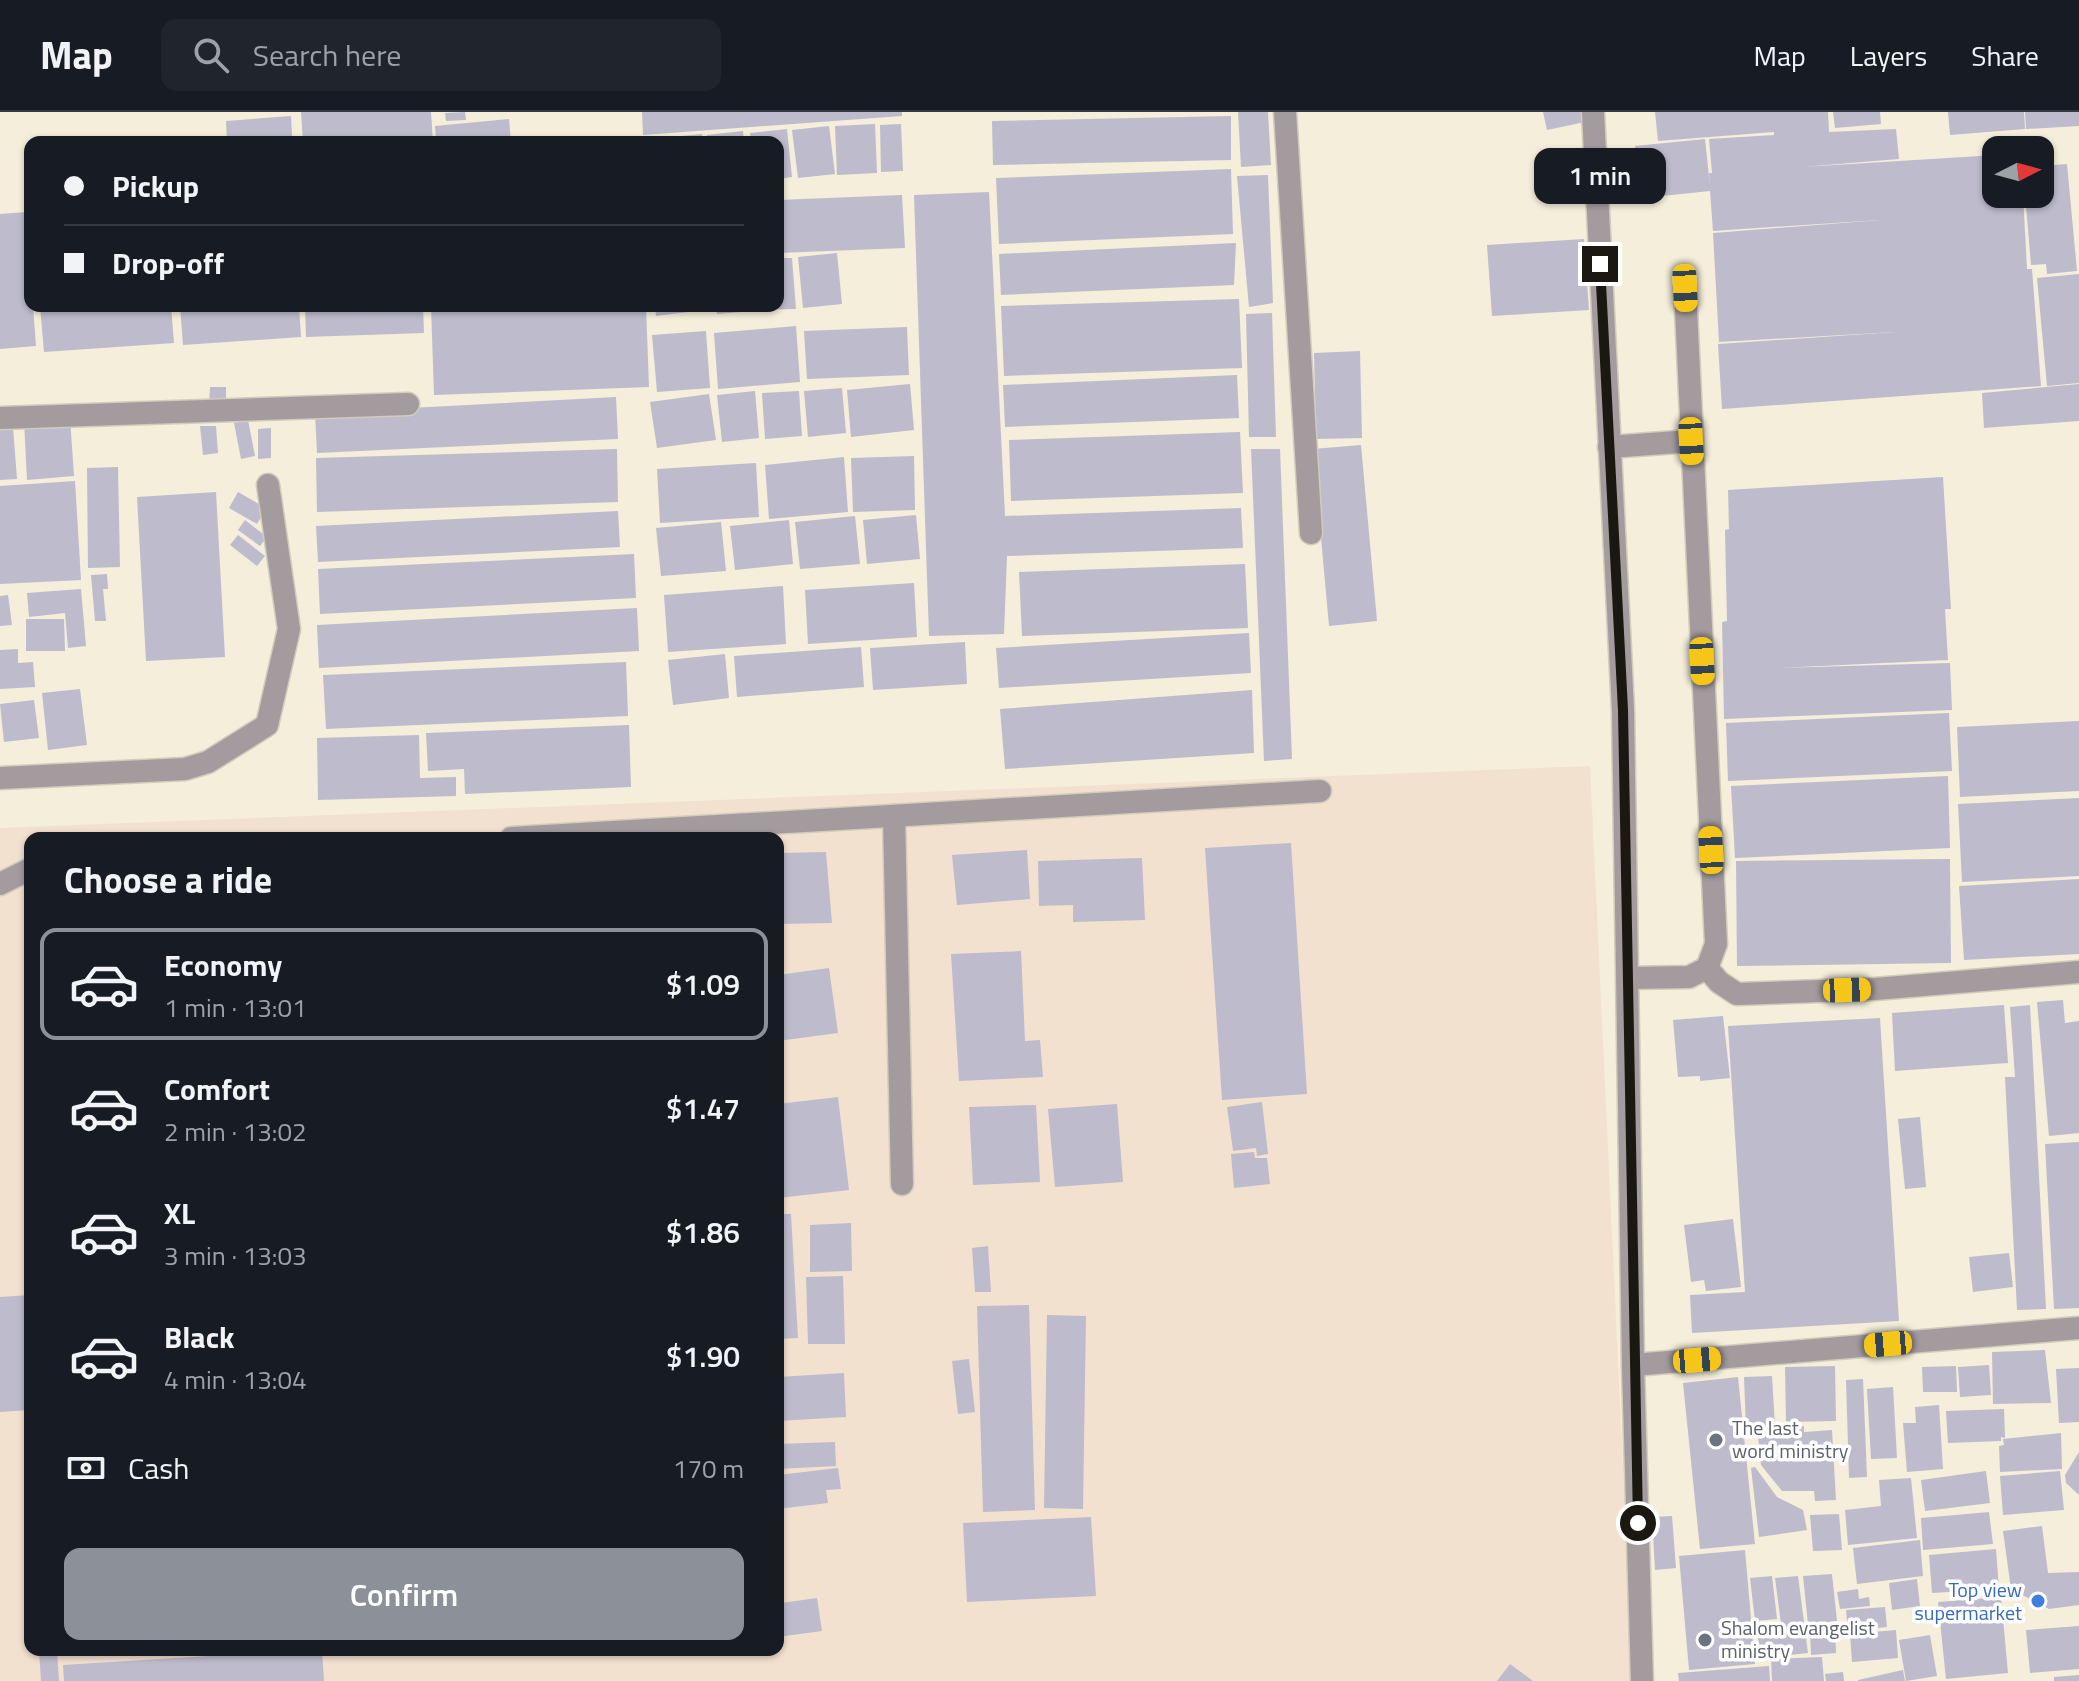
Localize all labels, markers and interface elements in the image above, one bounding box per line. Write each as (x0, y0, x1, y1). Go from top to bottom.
search box (161, 19, 721, 91)
text: Map (40, 26, 113, 84)
text: Search here (253, 32, 402, 78)
icon: search (189, 33, 233, 77)
text: Map (1753, 34, 1806, 77)
text: Layers (1850, 34, 1927, 77)
text: Share (1971, 34, 2039, 77)
north arrow (1982, 136, 2054, 208)
map controls (1982, 136, 2054, 208)
callout: 1 min (1534, 148, 1666, 204)
text: 1 min (1569, 156, 1631, 195)
text: Pickup (112, 163, 199, 209)
text: Drop-off (112, 240, 224, 286)
route end (1582, 246, 1618, 282)
car (1672, 263, 1698, 313)
car (1678, 416, 1704, 466)
car (1689, 636, 1715, 686)
car (1698, 825, 1724, 875)
text: Choose a ride (64, 852, 272, 907)
text: Economy (164, 942, 282, 988)
icon: car (68, 948, 140, 1020)
text: $1.09 (666, 961, 740, 1007)
car (1823, 977, 1871, 1003)
text: 1 min · 13:01 (164, 988, 307, 1027)
text: Comfort (164, 1066, 270, 1112)
icon: car (68, 1072, 140, 1144)
text: $1.47 (666, 1085, 740, 1131)
text: 2 min · 13:02 (164, 1112, 307, 1151)
text: XL (164, 1190, 195, 1236)
icon: car (68, 1196, 140, 1268)
text: $1.86 (666, 1209, 740, 1255)
text: 3 min · 13:03 (164, 1236, 307, 1275)
text: Black (164, 1314, 235, 1360)
icon: car (68, 1320, 140, 1392)
car (1863, 1330, 1913, 1358)
text: $1.90 (666, 1333, 740, 1379)
car (1672, 1346, 1722, 1374)
text: 4 min · 13:04 (164, 1360, 307, 1399)
place label: The last word ministry (1732, 1412, 1849, 1466)
marker: The last word ministry (1707, 1431, 1725, 1449)
text: Cash (128, 1445, 189, 1491)
icon: cash (64, 1446, 108, 1490)
text: 170 m (673, 1449, 744, 1488)
route start (1620, 1505, 1656, 1541)
button: Confirm (64, 1548, 744, 1640)
place label: Top view supermarket (1914, 1574, 2022, 1628)
marker: Top view supermarket (2029, 1592, 2047, 1610)
place label: Shalom evangelist ministry (1721, 1612, 1875, 1666)
marker: Shalom evangelist ministry (1696, 1631, 1714, 1649)

